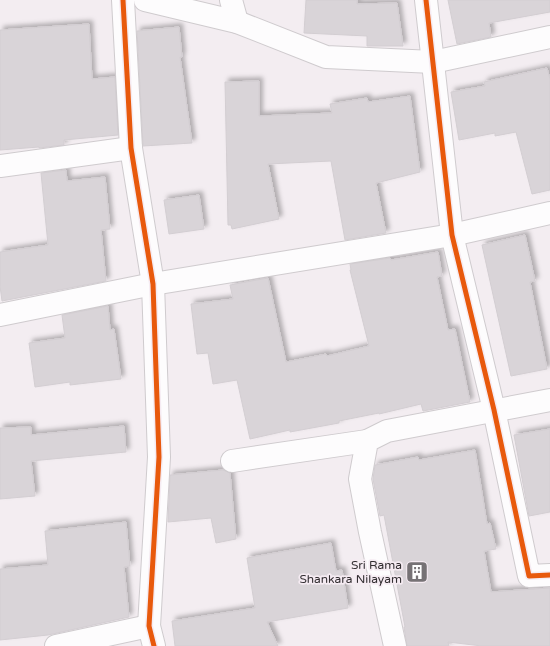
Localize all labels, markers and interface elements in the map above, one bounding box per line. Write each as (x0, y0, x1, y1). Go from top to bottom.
place label: Sri Rama Shankara Nilayam (299, 558, 402, 586)
building icon: Sri Rama Shankara Nilayam (404, 559, 430, 585)

